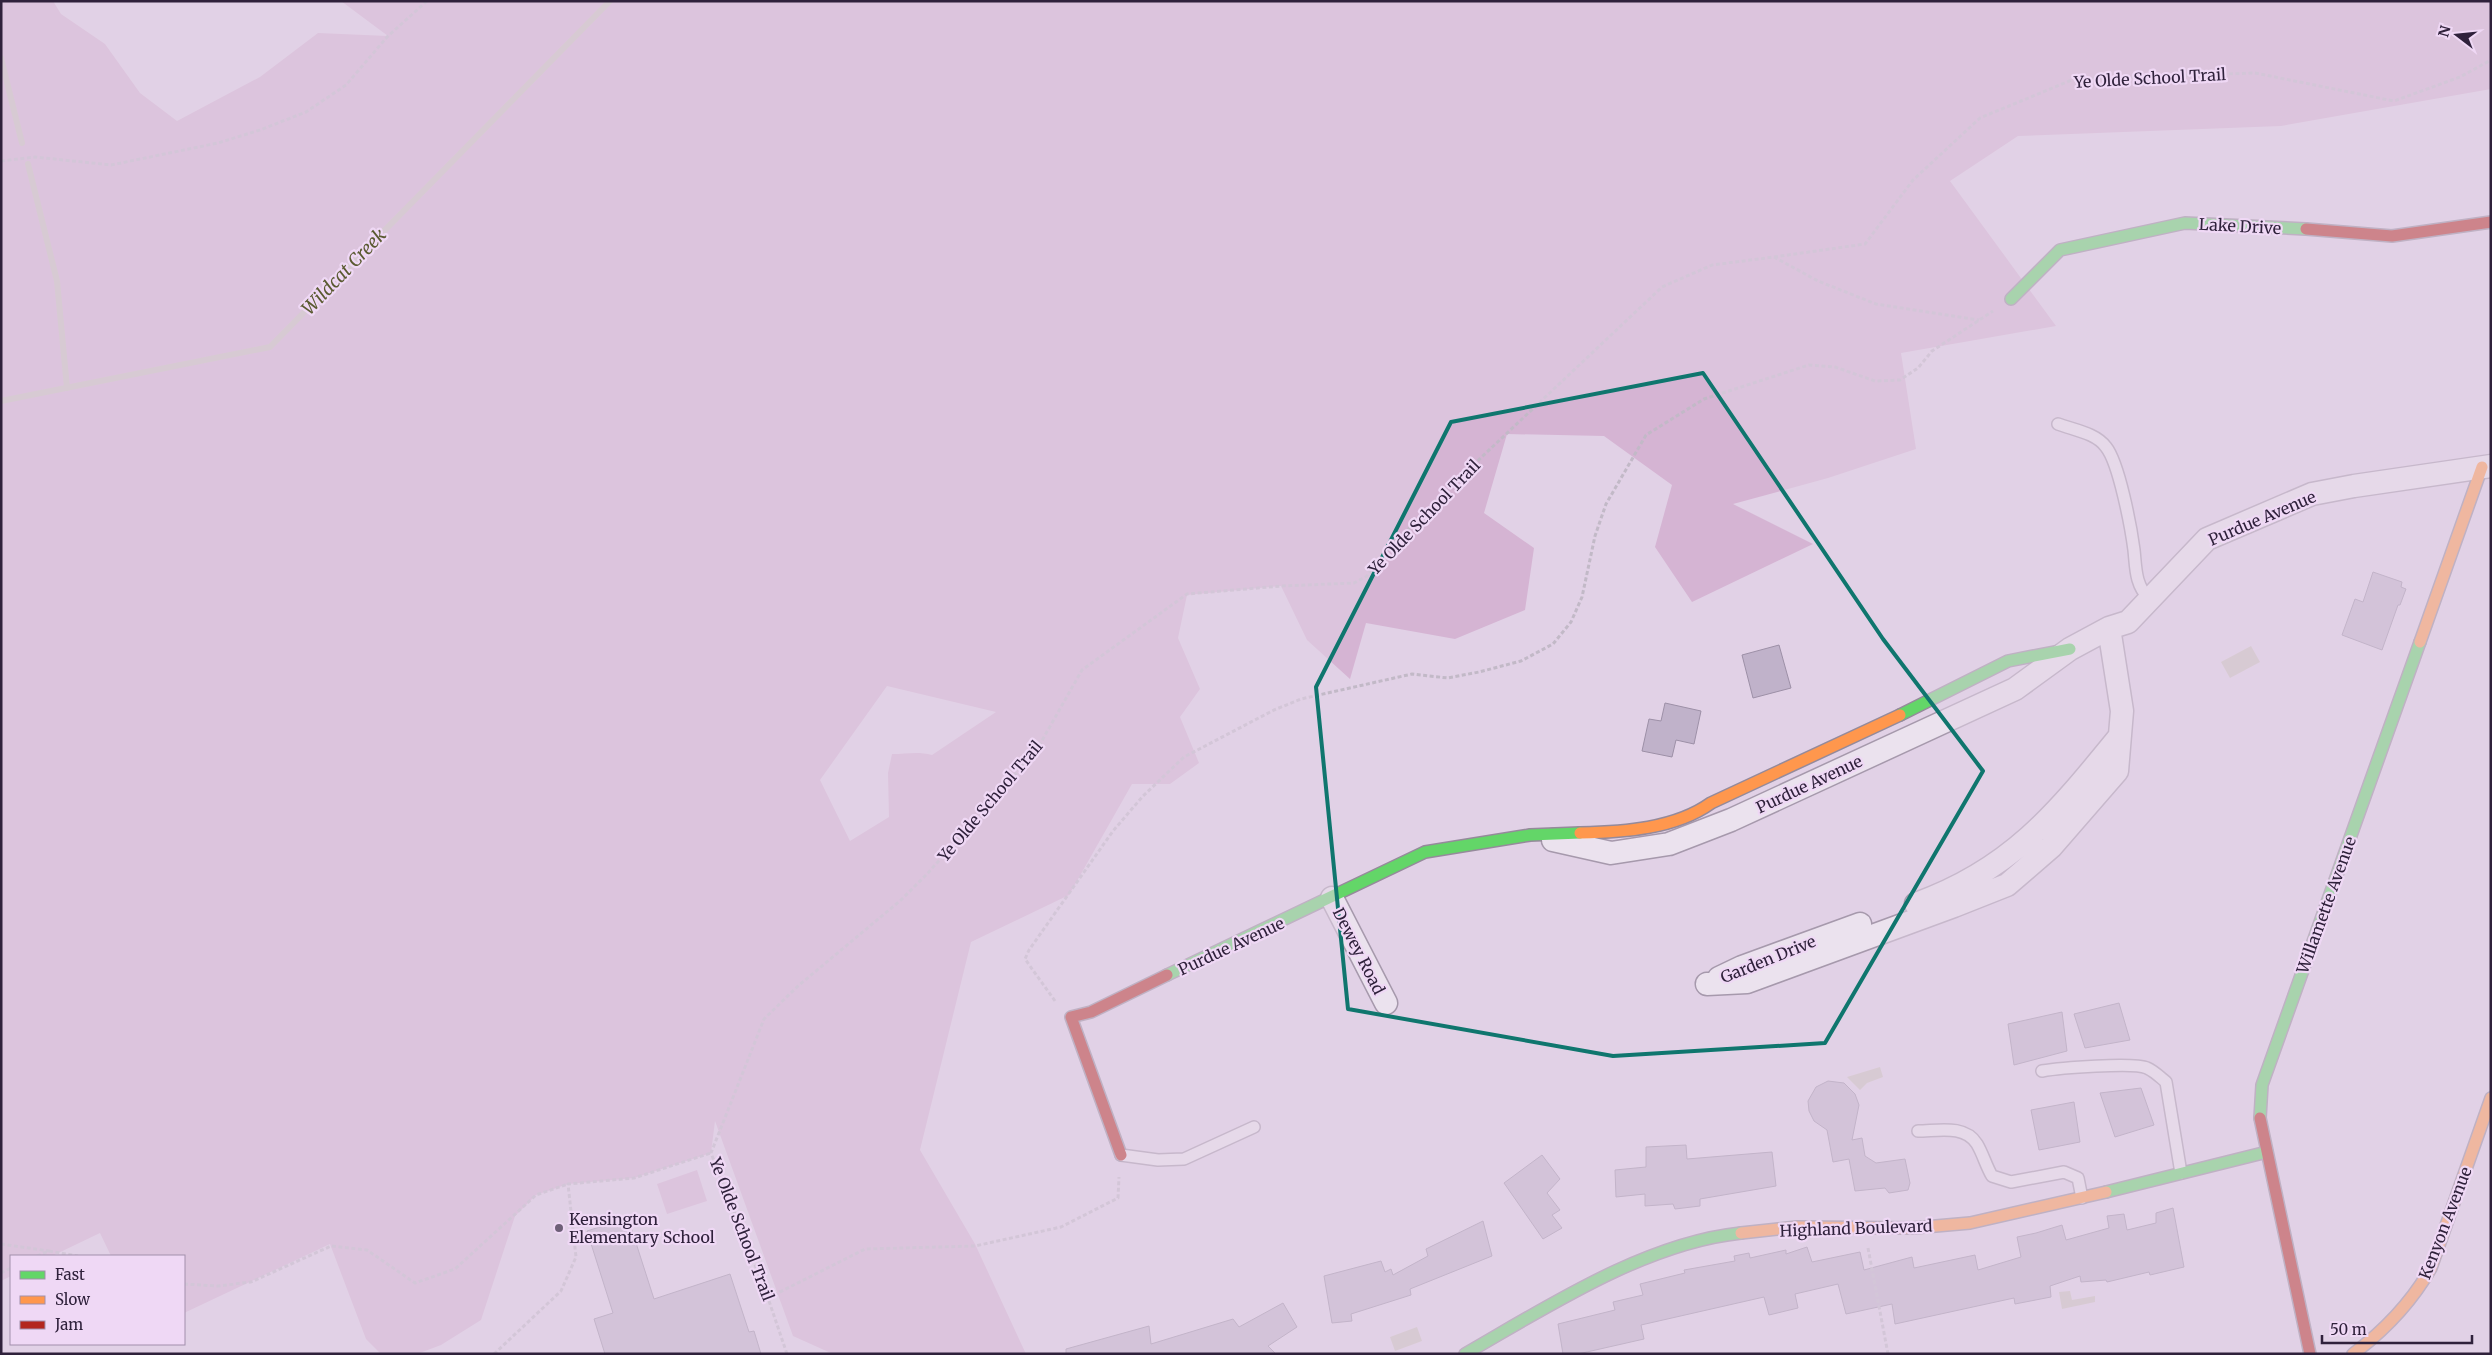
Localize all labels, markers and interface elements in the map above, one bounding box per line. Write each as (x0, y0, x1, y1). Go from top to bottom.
north arrow (2432, 10, 2482, 60)
text: N (2434, 24, 2455, 39)
street label: Ye Olde School Trail (2073, 64, 2227, 92)
street label: Lake Drive (2198, 214, 2282, 238)
water label: Wildcat Creek (297, 223, 391, 320)
street label: Ye Olde School Trail (1363, 455, 1484, 579)
street label: Purdue Avenue (2205, 486, 2319, 550)
street label: Ye Olde School Trail (933, 736, 1047, 866)
street label: Purdue Avenue (1753, 751, 1865, 817)
street label: Willamette Avenue (2292, 834, 2360, 977)
street label: Dewey Road (1329, 904, 1390, 998)
street label: Purdue Avenue (1175, 913, 1287, 979)
street label: Garden Drive (1717, 931, 1819, 987)
street label: Ye Olde School Trail (705, 1153, 779, 1304)
street label: Kenyon Avenue (2414, 1164, 2476, 1282)
place label: Kensington Elementary School (569, 1209, 715, 1247)
street label: Highland Boulevard (1779, 1215, 1933, 1241)
marker: Kensington Elementary School (553, 1222, 565, 1234)
legend (10, 1255, 185, 1345)
text: Fast (55, 1265, 85, 1284)
text: Slow (55, 1290, 90, 1309)
scale bar (2322, 1312, 2472, 1344)
text: Jam (54, 1315, 83, 1334)
text: 50 m (2330, 1320, 2367, 1339)

